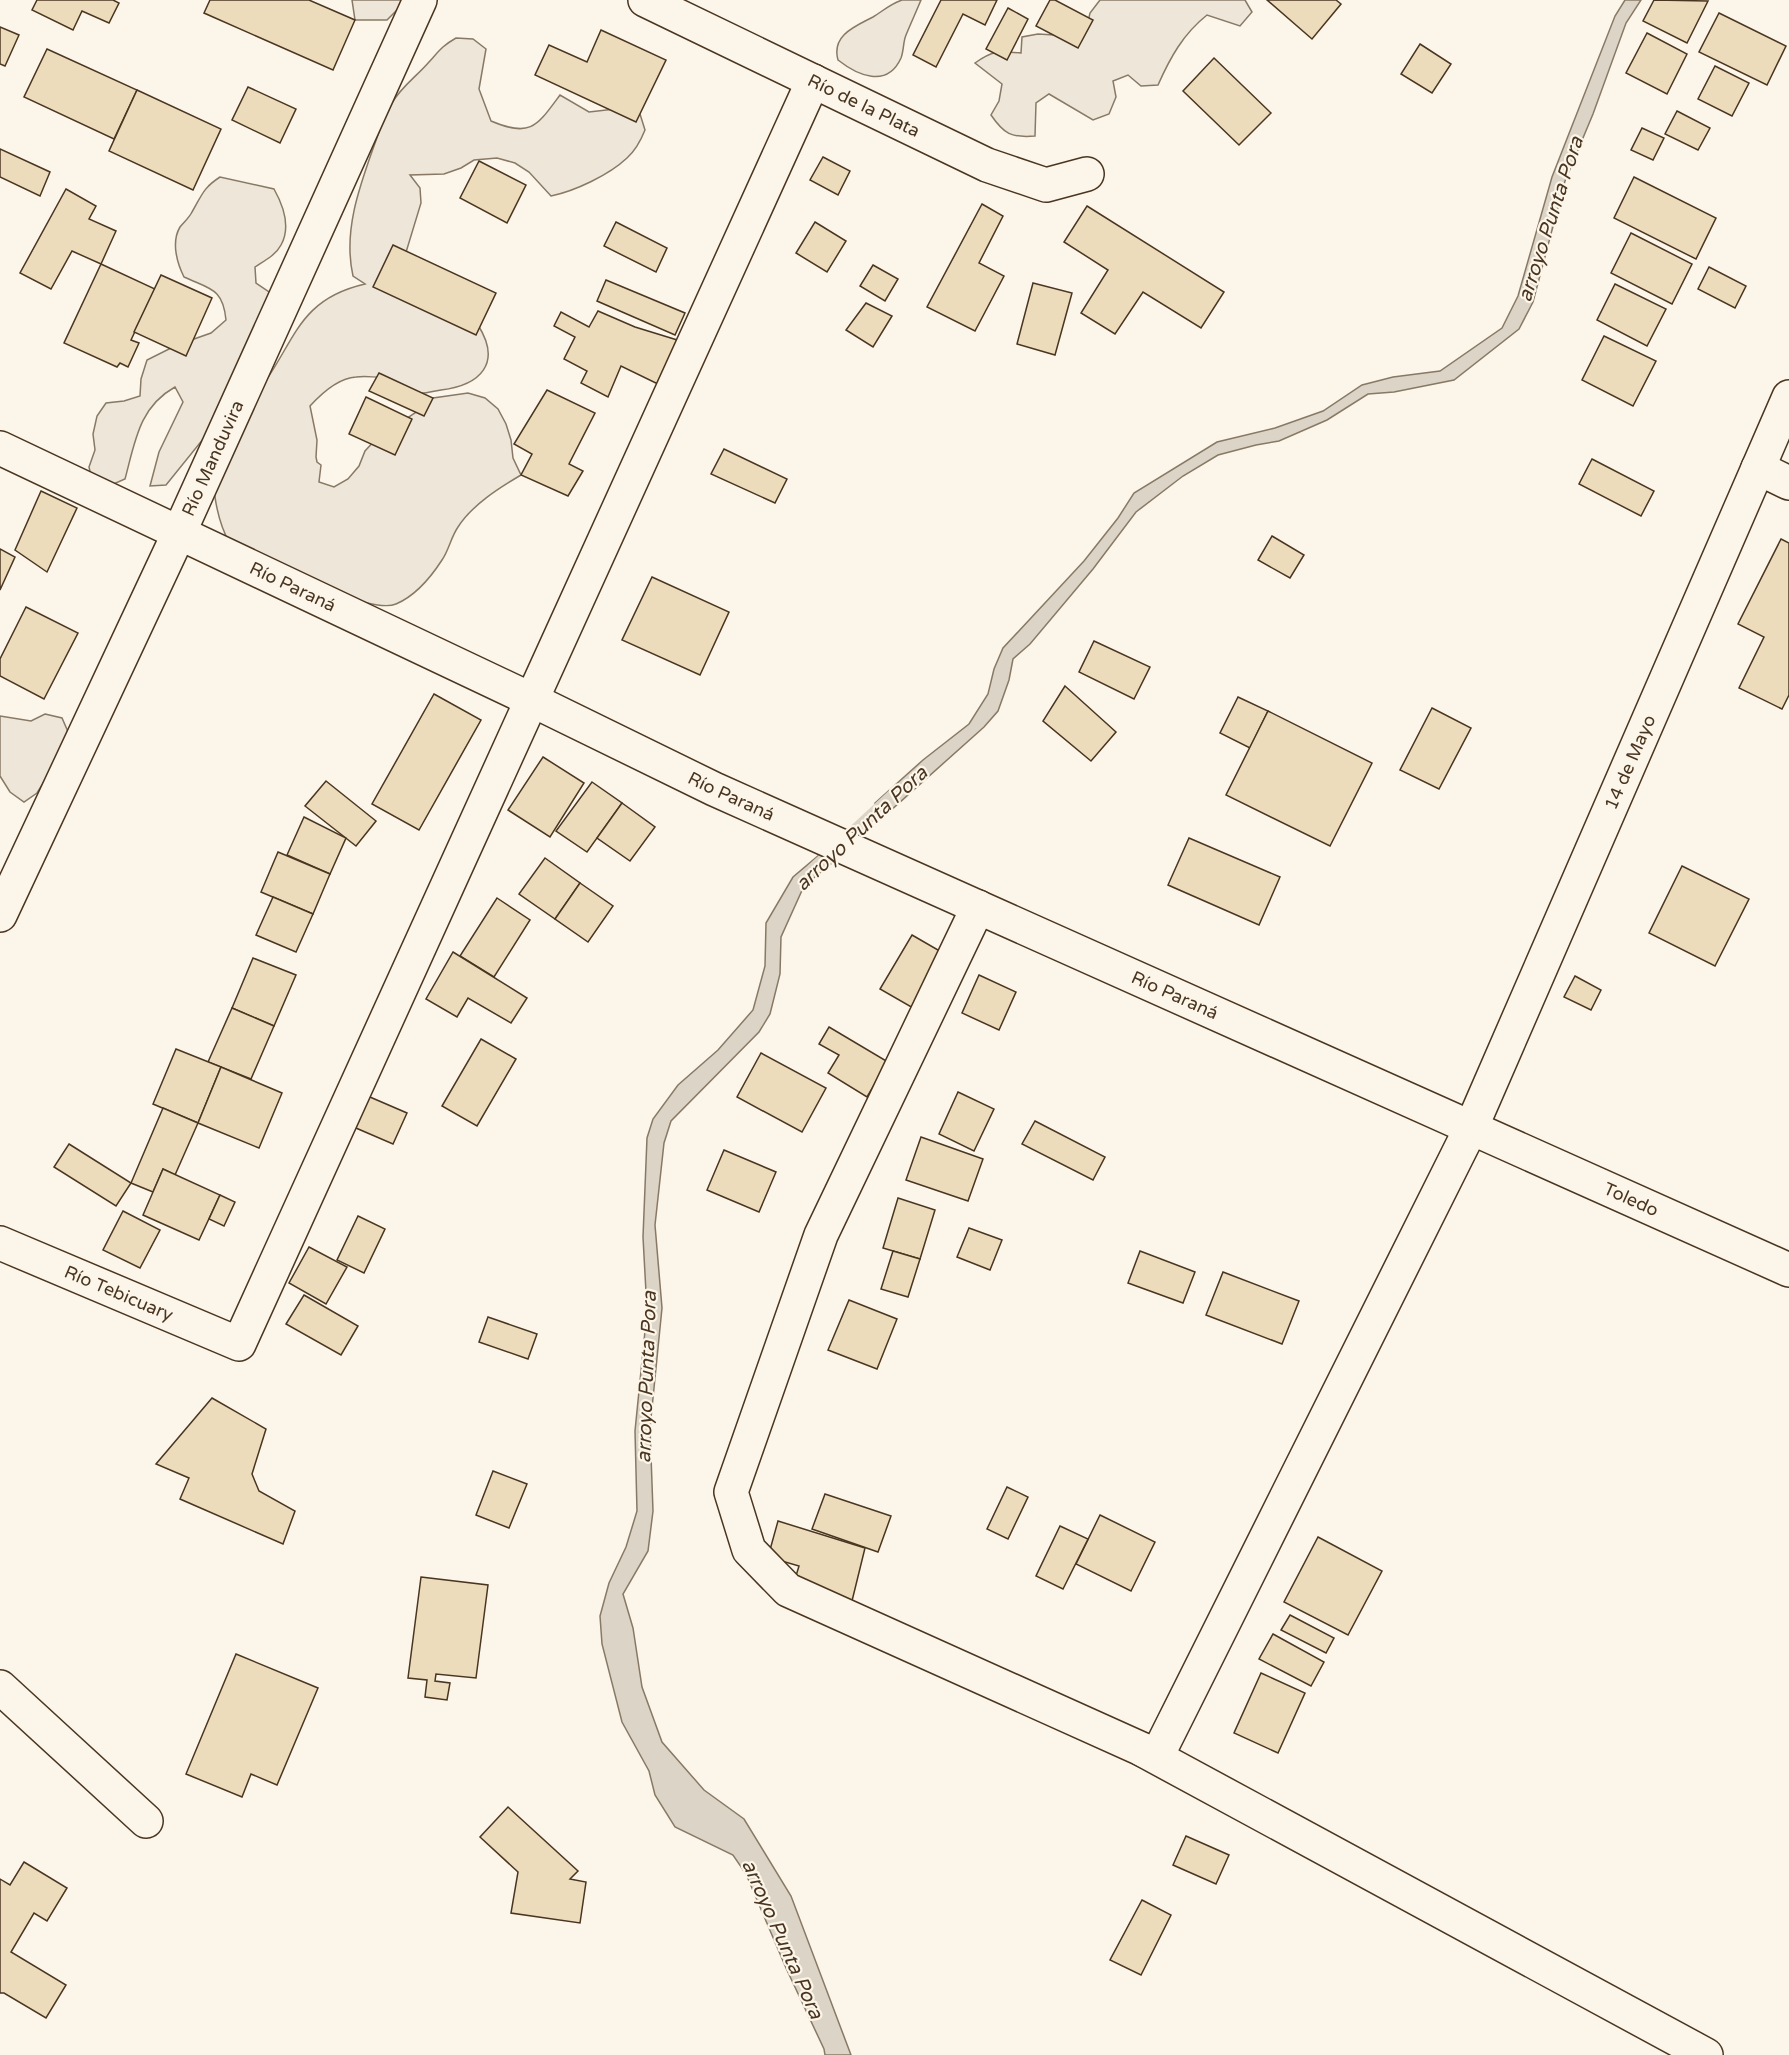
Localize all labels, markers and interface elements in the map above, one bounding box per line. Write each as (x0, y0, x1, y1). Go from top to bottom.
street label: Río de la Plata (804, 69, 924, 142)
water label: arroyo Punta Pora (1513, 133, 1589, 305)
street label: Río Manduvira (177, 397, 249, 520)
street label: Río Paraná (246, 557, 339, 617)
street label: 14 de Mayo (1600, 711, 1660, 813)
water label: arroyo Punta Pora (791, 761, 933, 896)
street label: Río Paraná (684, 767, 778, 826)
street label: Río Paraná (1128, 966, 1222, 1024)
street label: Toledo (1600, 1178, 1662, 1221)
street label: Río Tebicuary (61, 1260, 177, 1326)
water label: arroyo Punta Pora (632, 1290, 662, 1463)
water label: arroyo Punta Pora (736, 1856, 828, 2024)

